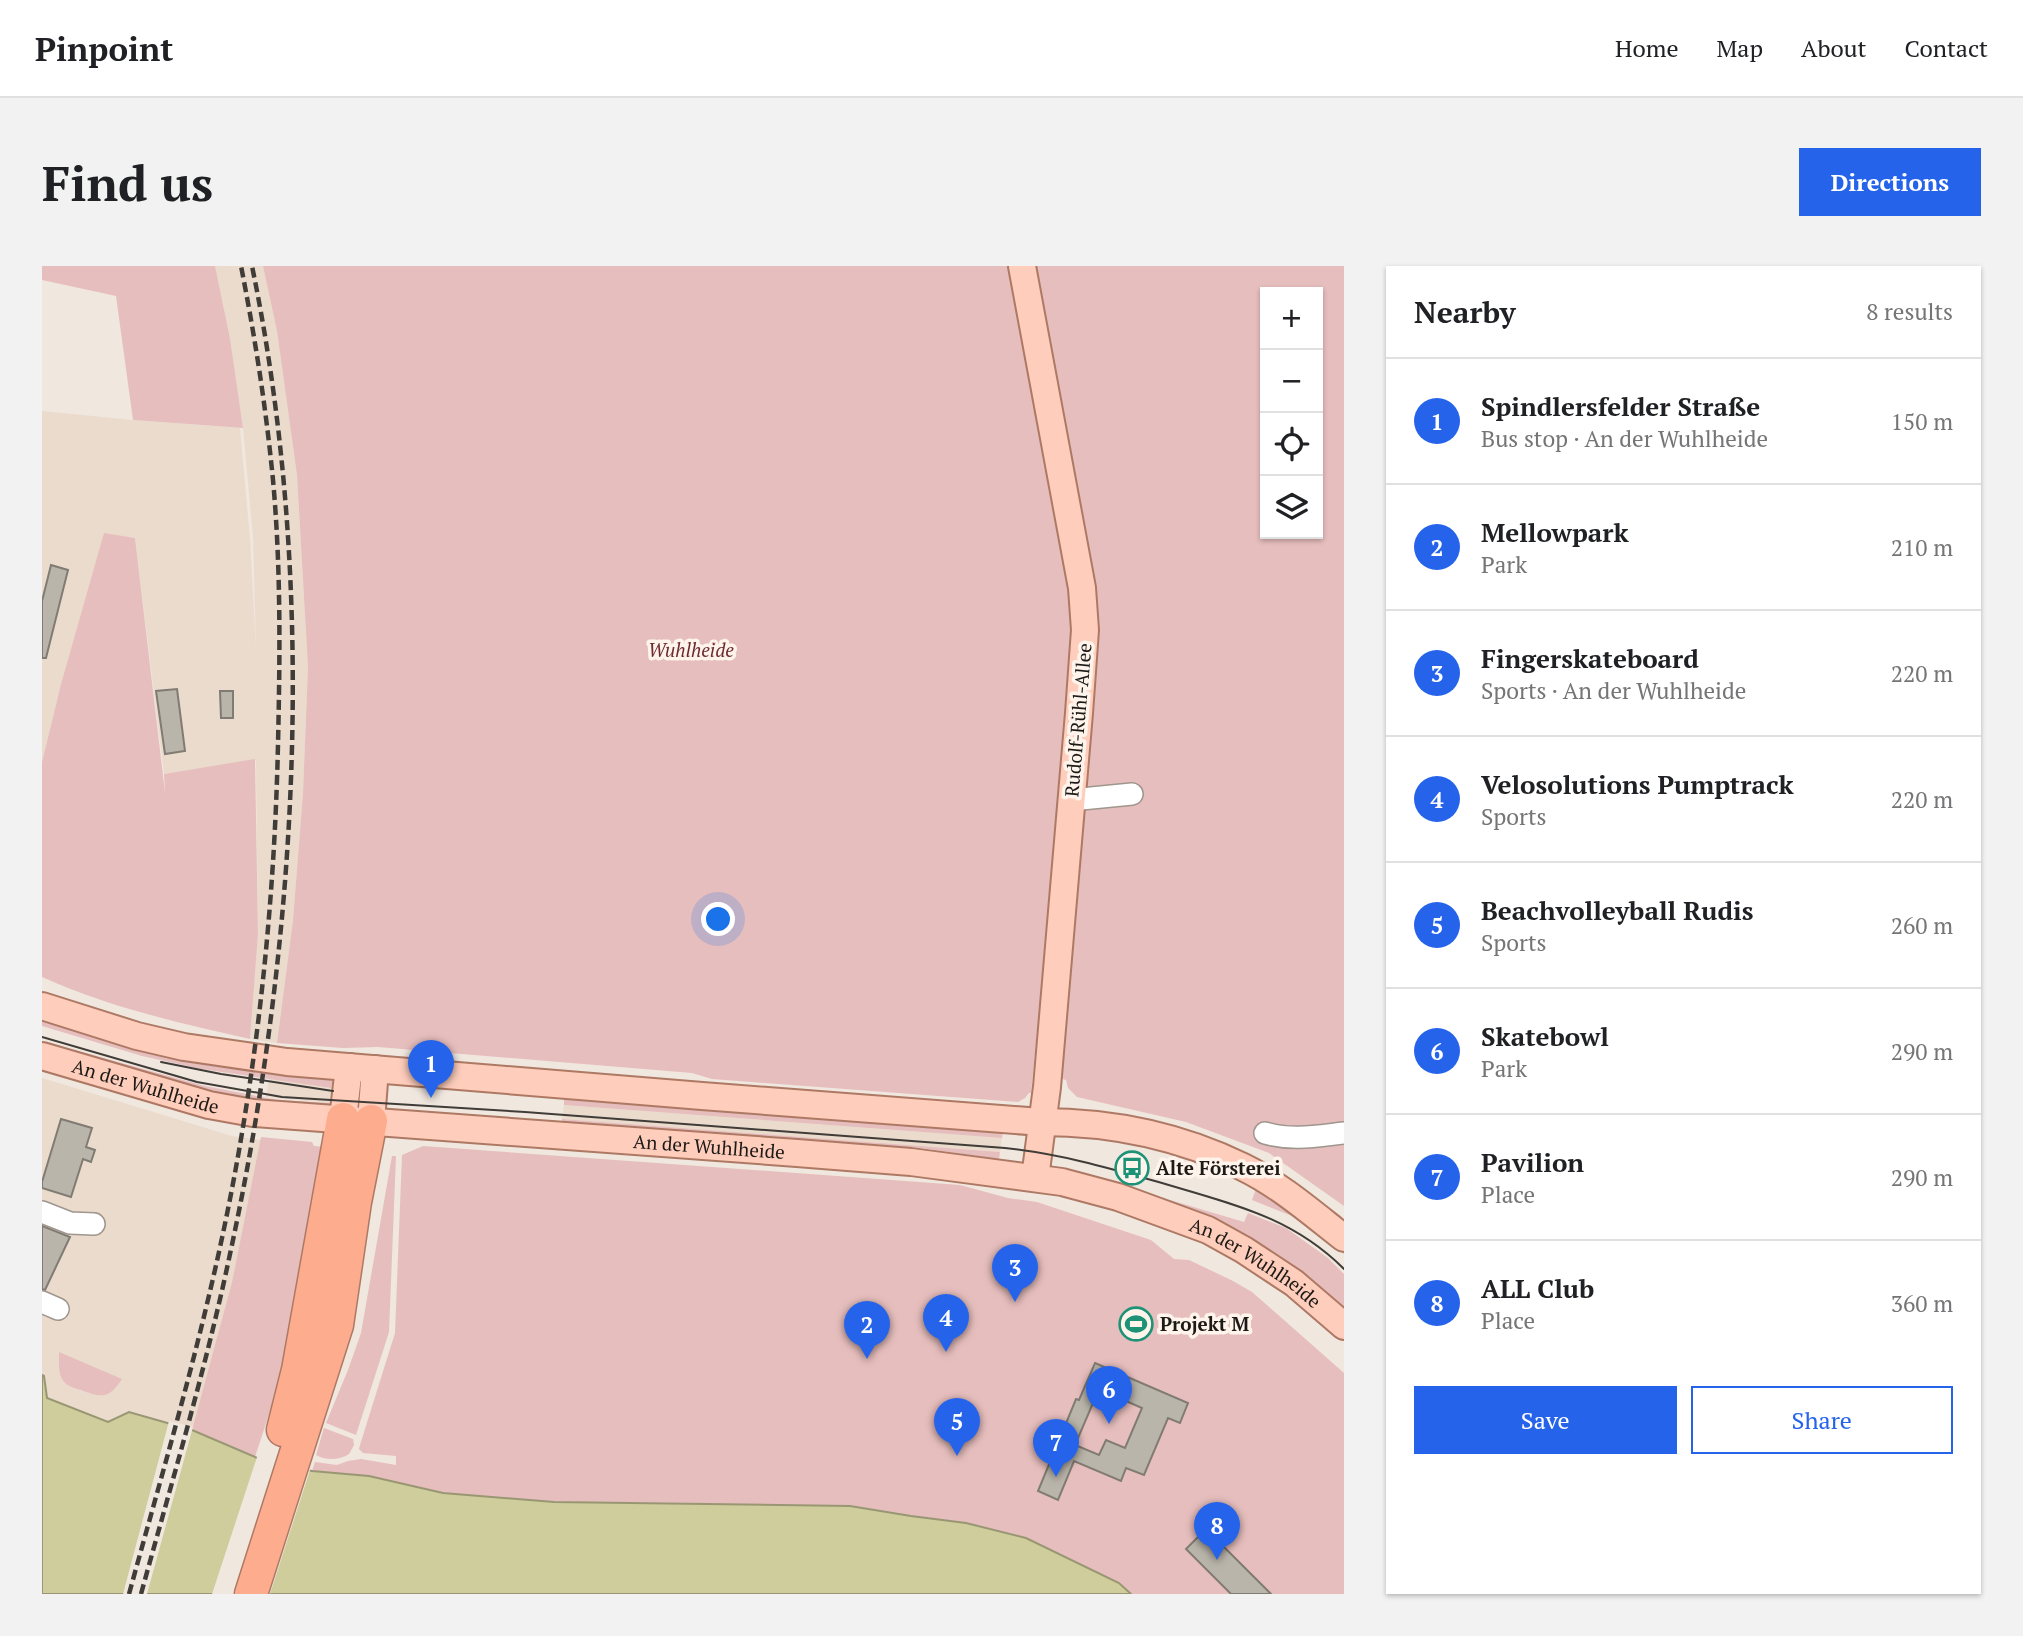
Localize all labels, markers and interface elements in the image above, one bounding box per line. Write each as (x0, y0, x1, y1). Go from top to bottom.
text: Pinpoint (35, 27, 173, 70)
text: Home (1615, 32, 1679, 64)
text: Map (1717, 32, 1763, 64)
text: About (1801, 32, 1867, 64)
text: Contact (1905, 32, 1988, 64)
button: Directions (1799, 148, 1981, 216)
text: Find us (42, 150, 213, 215)
map controls (1260, 287, 1323, 539)
button: + (1260, 287, 1323, 350)
text: Nearby (1414, 292, 1516, 332)
text: 8 results (1866, 296, 1953, 327)
button: − (1260, 350, 1323, 413)
text: Spindlersfelder Straße (1481, 389, 1760, 423)
text: 1 (1431, 406, 1444, 437)
text: 150 m (1891, 406, 1953, 437)
button: locate (1260, 413, 1323, 476)
text: Bus stop · An der Wuhlheide (1481, 423, 1768, 454)
button: layers (1260, 476, 1323, 539)
text: Mellowpark (1481, 515, 1629, 549)
text: 2 (1431, 532, 1444, 563)
text: 210 m (1891, 532, 1953, 563)
text: Park (1481, 549, 1527, 580)
park label: Wuhlheide (648, 637, 734, 662)
text: Fingerskateboard (1481, 641, 1699, 675)
street label: Rudolf-Rühl-Allee (1058, 642, 1097, 798)
text: 3 (1431, 658, 1444, 689)
text: 220 m (1891, 658, 1953, 689)
text: Sports · An der Wuhlheide (1481, 675, 1746, 706)
text: Velosolutions Pumptrack (1481, 767, 1794, 801)
text: 4 (1431, 784, 1444, 815)
text: 220 m (1891, 784, 1953, 815)
text: Sports (1481, 801, 1546, 832)
text: Beachvolleyball Rudis (1481, 893, 1753, 927)
your location (701, 902, 735, 936)
text: 5 (1431, 910, 1444, 941)
text: 260 m (1891, 910, 1953, 941)
text: Sports (1481, 927, 1546, 958)
text: Skatebowl (1481, 1019, 1609, 1053)
text: 6 (1431, 1036, 1444, 1067)
text: 290 m (1891, 1036, 1953, 1067)
pin: 1 (408, 1040, 454, 1098)
street label: An der Wuhlheide (69, 1053, 221, 1119)
text: Park (1481, 1053, 1527, 1084)
street label: An der Wuhlheide (632, 1128, 786, 1164)
text: Pavilion (1481, 1145, 1584, 1179)
bus stop icon: Alte Försterei (1113, 1149, 1151, 1187)
place label: Alte Försterei (1156, 1155, 1281, 1180)
text: 7 (1431, 1162, 1444, 1193)
text: 290 m (1891, 1162, 1953, 1193)
text: Place (1481, 1179, 1535, 1210)
street label: An der Wuhlheide (1186, 1211, 1327, 1313)
pin: 3 (992, 1244, 1038, 1302)
text: ALL Club (1481, 1271, 1594, 1305)
text: 8 (1431, 1288, 1444, 1319)
text: 360 m (1891, 1288, 1953, 1319)
pin: 4 (923, 1294, 969, 1352)
pin: 2 (844, 1301, 890, 1359)
sports icon: Projekt M (1117, 1305, 1155, 1343)
text: Place (1481, 1305, 1535, 1336)
place label: Projekt M (1160, 1311, 1250, 1336)
pin: 6 (1086, 1366, 1132, 1424)
button: Save (1414, 1386, 1677, 1454)
button: Share (1691, 1386, 1953, 1454)
pin: 5 (934, 1398, 980, 1456)
pin: 7 (1033, 1419, 1079, 1477)
pin: 8 (1194, 1502, 1240, 1560)

